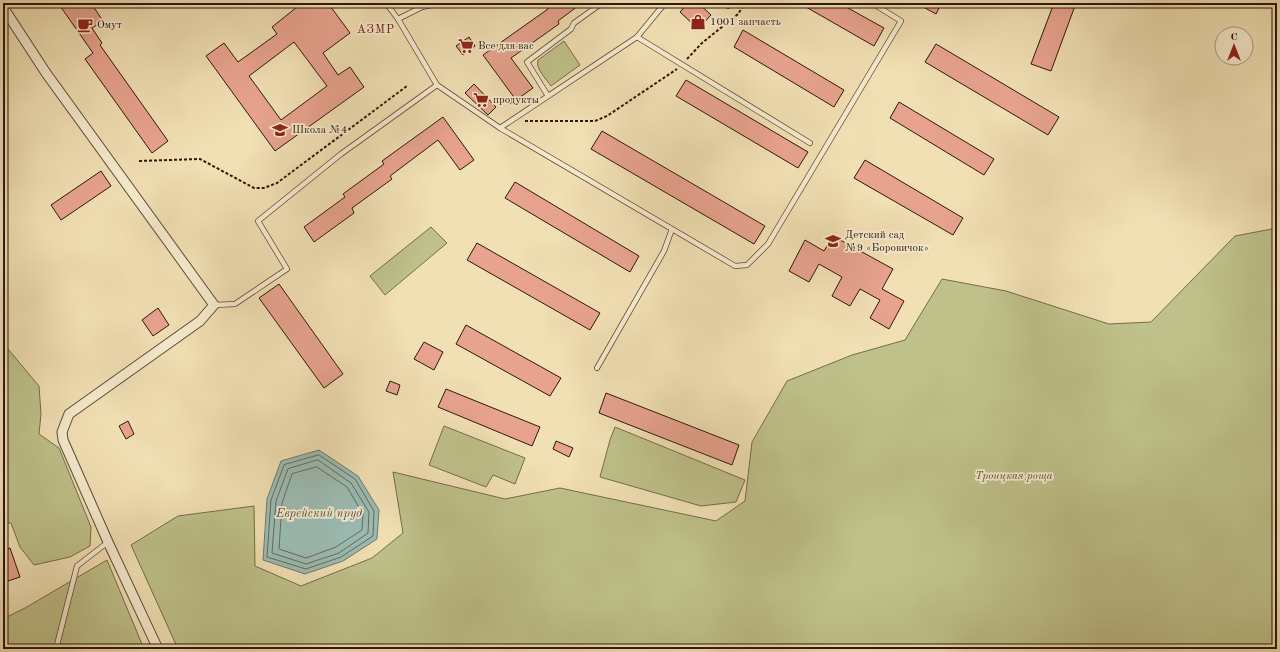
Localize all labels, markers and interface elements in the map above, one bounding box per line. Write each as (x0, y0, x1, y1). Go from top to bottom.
shop icon: 1001 запчасть (689, 13, 707, 31)
cafe icon: Омут (76, 16, 94, 34)
place label: 1001 запчасть (710, 17, 781, 28)
place label: Омут (97, 20, 122, 31)
district label: АЗМР (357, 24, 395, 36)
north arrow (1214, 26, 1254, 66)
text: С (1230, 32, 1238, 43)
supermarket icon: Все для вас (457, 37, 475, 55)
place label: Все для вас (478, 41, 534, 52)
supermarket icon: продукты (472, 91, 490, 109)
place label: продукты (493, 95, 539, 106)
school or university icon: Школа №4 (271, 121, 289, 139)
place label: Школа №4 (292, 125, 347, 136)
place label: Детский сад №9 «Боровичок» (845, 230, 929, 254)
school or university icon: Детский сад №9 «Боровичок» (824, 232, 842, 250)
park label: Троицкая роща (975, 471, 1053, 482)
water label: Еврейский пруд (275, 508, 362, 520)

